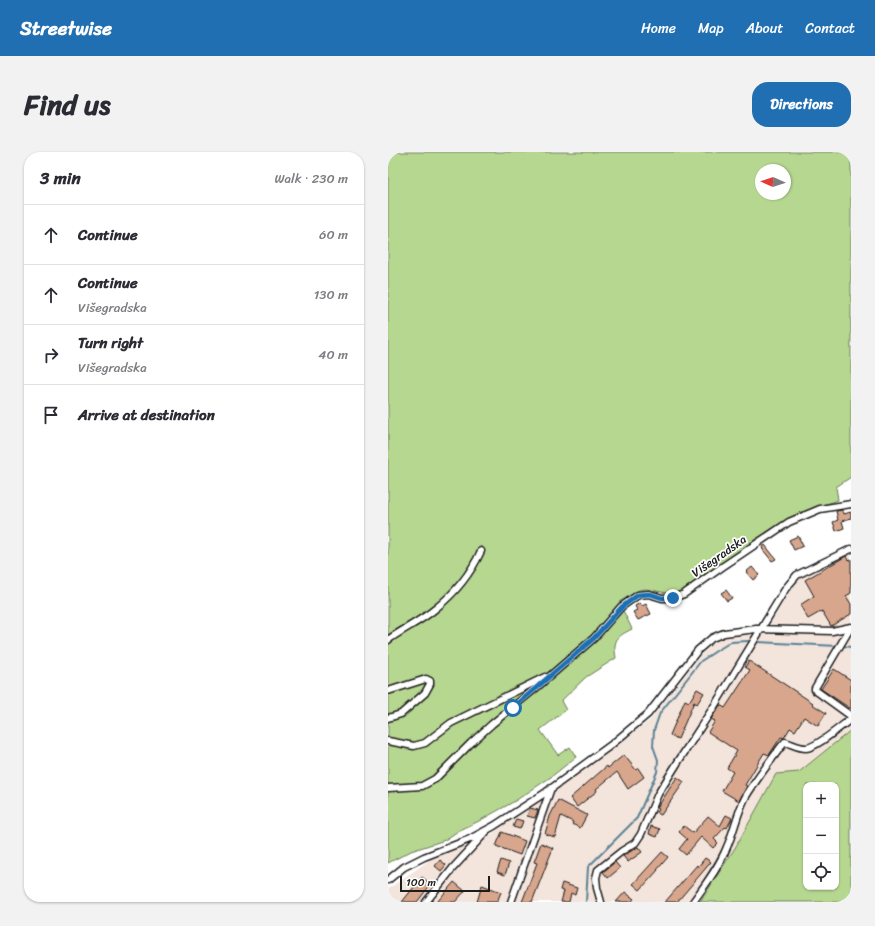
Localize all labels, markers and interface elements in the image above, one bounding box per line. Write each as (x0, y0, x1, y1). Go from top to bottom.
text: Streetwise (20, 12, 112, 45)
text: Home (641, 16, 676, 41)
text: Map (698, 16, 724, 41)
text: About (746, 16, 783, 41)
text: Contact (805, 16, 855, 41)
text: Find us (24, 80, 111, 129)
button: Directions (752, 82, 851, 127)
text: 3 min (40, 163, 81, 193)
north arrow (755, 164, 791, 200)
text: Walk · 230 m (274, 167, 348, 190)
text: Continue (78, 222, 138, 248)
text: 60 m (319, 223, 348, 246)
icon: ahead (40, 224, 62, 246)
text: Continue (78, 270, 138, 296)
text: 130 m (314, 283, 348, 306)
icon: ahead (40, 284, 62, 306)
text: Višegradska (78, 296, 147, 319)
text: Turn right (78, 330, 143, 356)
text: 40 m (318, 343, 348, 366)
icon: right (40, 344, 62, 366)
text: Višegradska (78, 356, 147, 379)
text: Arrive at destination (78, 402, 215, 428)
icon: arrive (40, 404, 62, 426)
street label: Višegradska (687, 529, 751, 583)
route end (664, 589, 682, 607)
route start (504, 699, 522, 717)
map controls (803, 782, 839, 890)
button: + (803, 782, 839, 818)
button: − (803, 818, 839, 854)
button: locate (803, 854, 839, 890)
text: 100 m (406, 873, 436, 892)
scale bar (400, 874, 490, 893)

